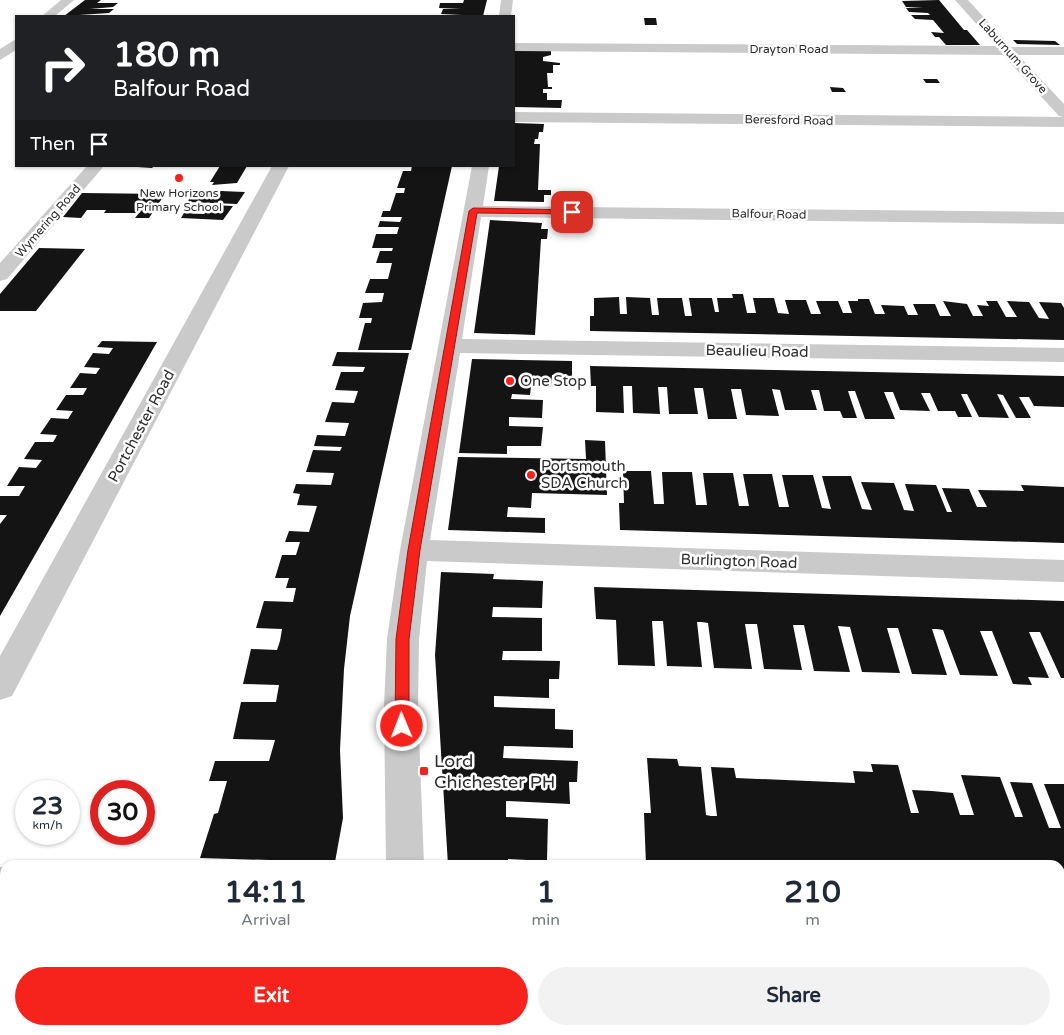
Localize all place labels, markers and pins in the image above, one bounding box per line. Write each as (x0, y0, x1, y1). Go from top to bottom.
marker: New Horizons Primary School (173, 172, 185, 184)
place label: New Horizons Primary School (136, 186, 222, 214)
pin (551, 191, 593, 233)
place label: One Stop (520, 372, 587, 390)
marker: One Stop (504, 375, 516, 387)
place label: Portsmouth SDA Church (541, 457, 628, 492)
marker: Portsmouth SDA Church (525, 469, 537, 481)
place label: Lord Chichester PH (434, 750, 555, 793)
marker: Lord Chichester PH (418, 765, 430, 777)

